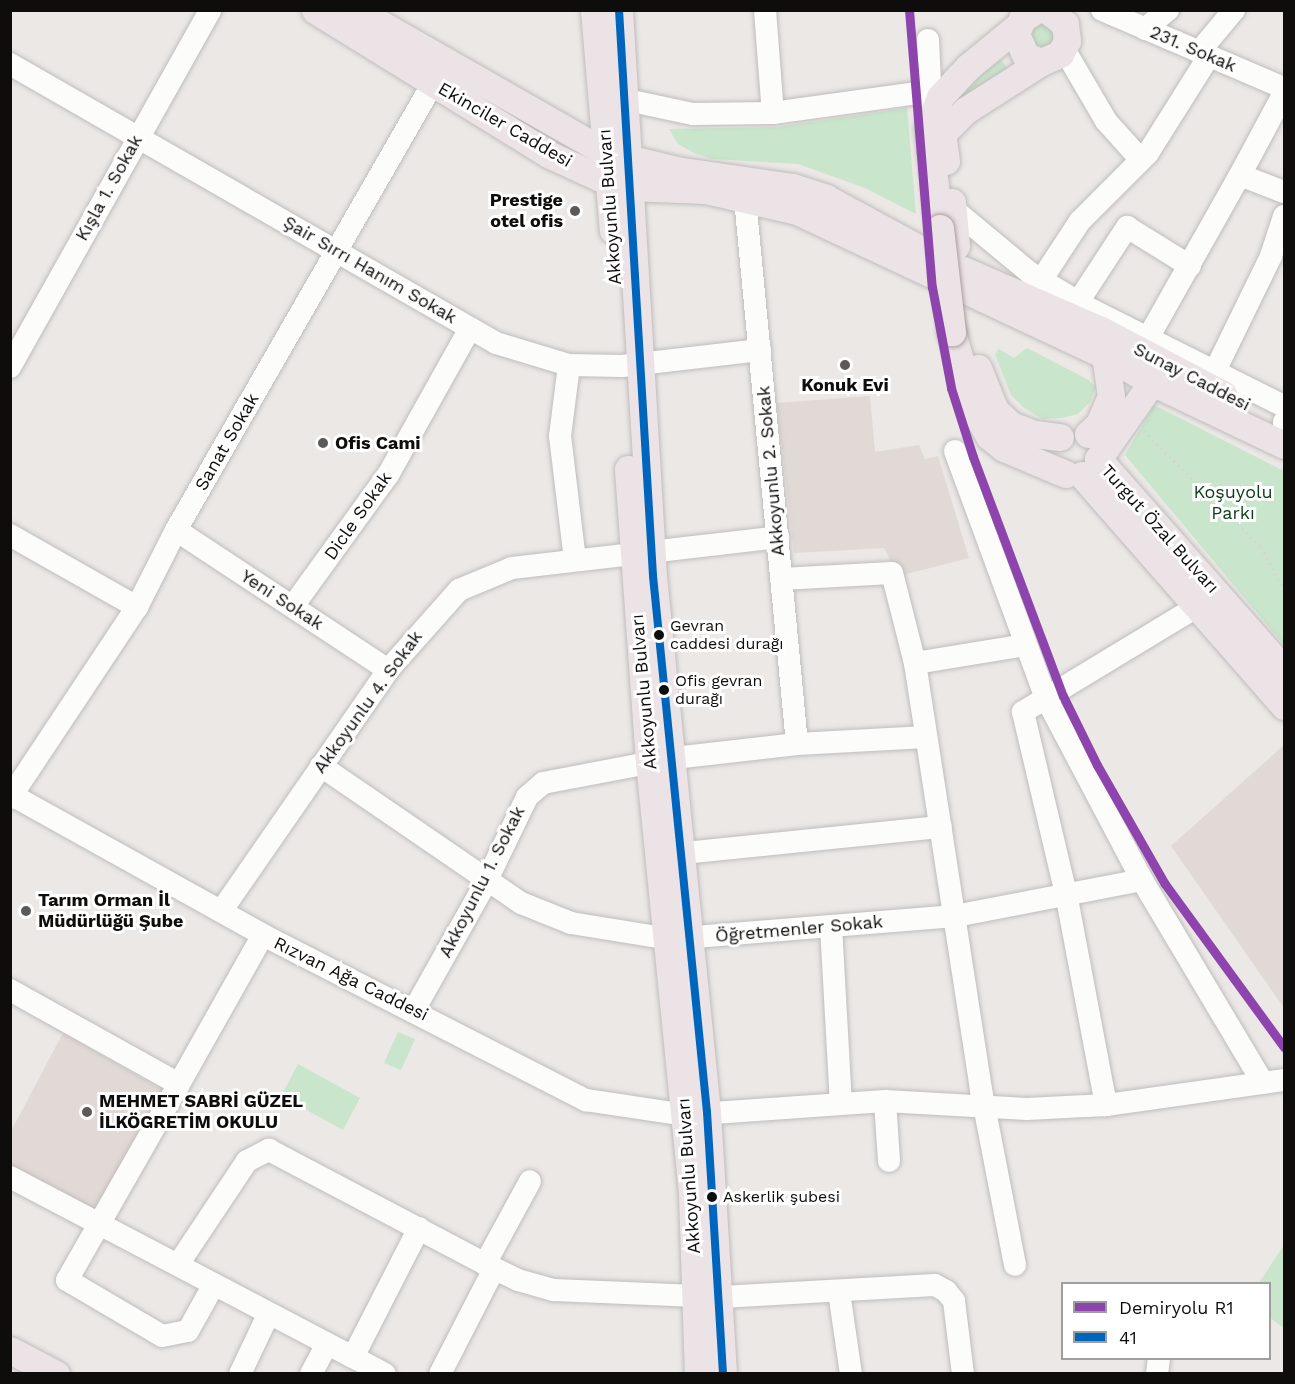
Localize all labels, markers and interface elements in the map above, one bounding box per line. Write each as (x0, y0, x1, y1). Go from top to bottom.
street label: 231. Sokak (1147, 21, 1239, 77)
street label: Ekinciler Caddesi (434, 78, 576, 172)
street label: Akkoyunlu Bulvarı (594, 128, 626, 286)
street label: Kışla 1. Sokak (71, 131, 147, 245)
place label: Prestige otel ofis (490, 190, 563, 232)
marker: Prestige otel ofis (568, 204, 582, 218)
street label: Şair Sırrı Hanım Sokak (279, 211, 461, 329)
street label: Sunay Caddesi (1130, 338, 1254, 416)
marker: Konuk Evi (838, 358, 852, 372)
place label: Konuk Evi (801, 374, 889, 396)
street label: Akkoyunlu 2. Sokak (753, 385, 789, 557)
street label: Sanat Sokak (190, 389, 264, 495)
place label: Ofis Cami (335, 432, 421, 454)
marker: Ofis Cami (316, 436, 330, 450)
street label: Turgut Özal Bulvarı (1096, 460, 1224, 598)
street label: Dicle Sokak (320, 468, 396, 564)
park label: Koşuyolu Parkı (1193, 482, 1273, 524)
street label: Yeni Sokak (237, 565, 327, 635)
street label: Akkoyunlu Bulvarı (626, 613, 662, 771)
place label: Gevran caddesi durağı (670, 616, 783, 654)
street label: Akkoyunlu 4. Sokak (309, 626, 427, 778)
marker: Gevran caddesi durağı (653, 629, 665, 641)
place label: Ofis gevran durağı (675, 671, 763, 709)
marker: Ofis gevran durağı (658, 684, 670, 696)
street label: Akkoyunlu 1. Sokak (434, 802, 530, 962)
place label: Tarım Orman İl Müdürlüğü Şube (38, 890, 183, 932)
marker: Tarım Orman İl Müdürlüğü Şube (19, 904, 33, 918)
street label: Öğretmenler Sokak (714, 911, 884, 947)
street label: Rızvan Ağa Caddesi (270, 932, 432, 1026)
place label: MEHMET SABRİ GÜZEL İLKÖGRETİM OKULU (99, 1091, 303, 1134)
street label: Akkoyunlu Bulvarı (673, 1097, 705, 1255)
marker: MEHMET SABRİ GÜZEL İLKÖGRETİM OKULU (80, 1105, 94, 1119)
place label: Askerlik şubesi (723, 1187, 840, 1207)
marker: Askerlik şubesi (706, 1191, 718, 1203)
legend (1061, 1282, 1271, 1360)
text: Demiryolu R1 (1119, 1297, 1233, 1318)
text: 41 (1119, 1327, 1137, 1348)

